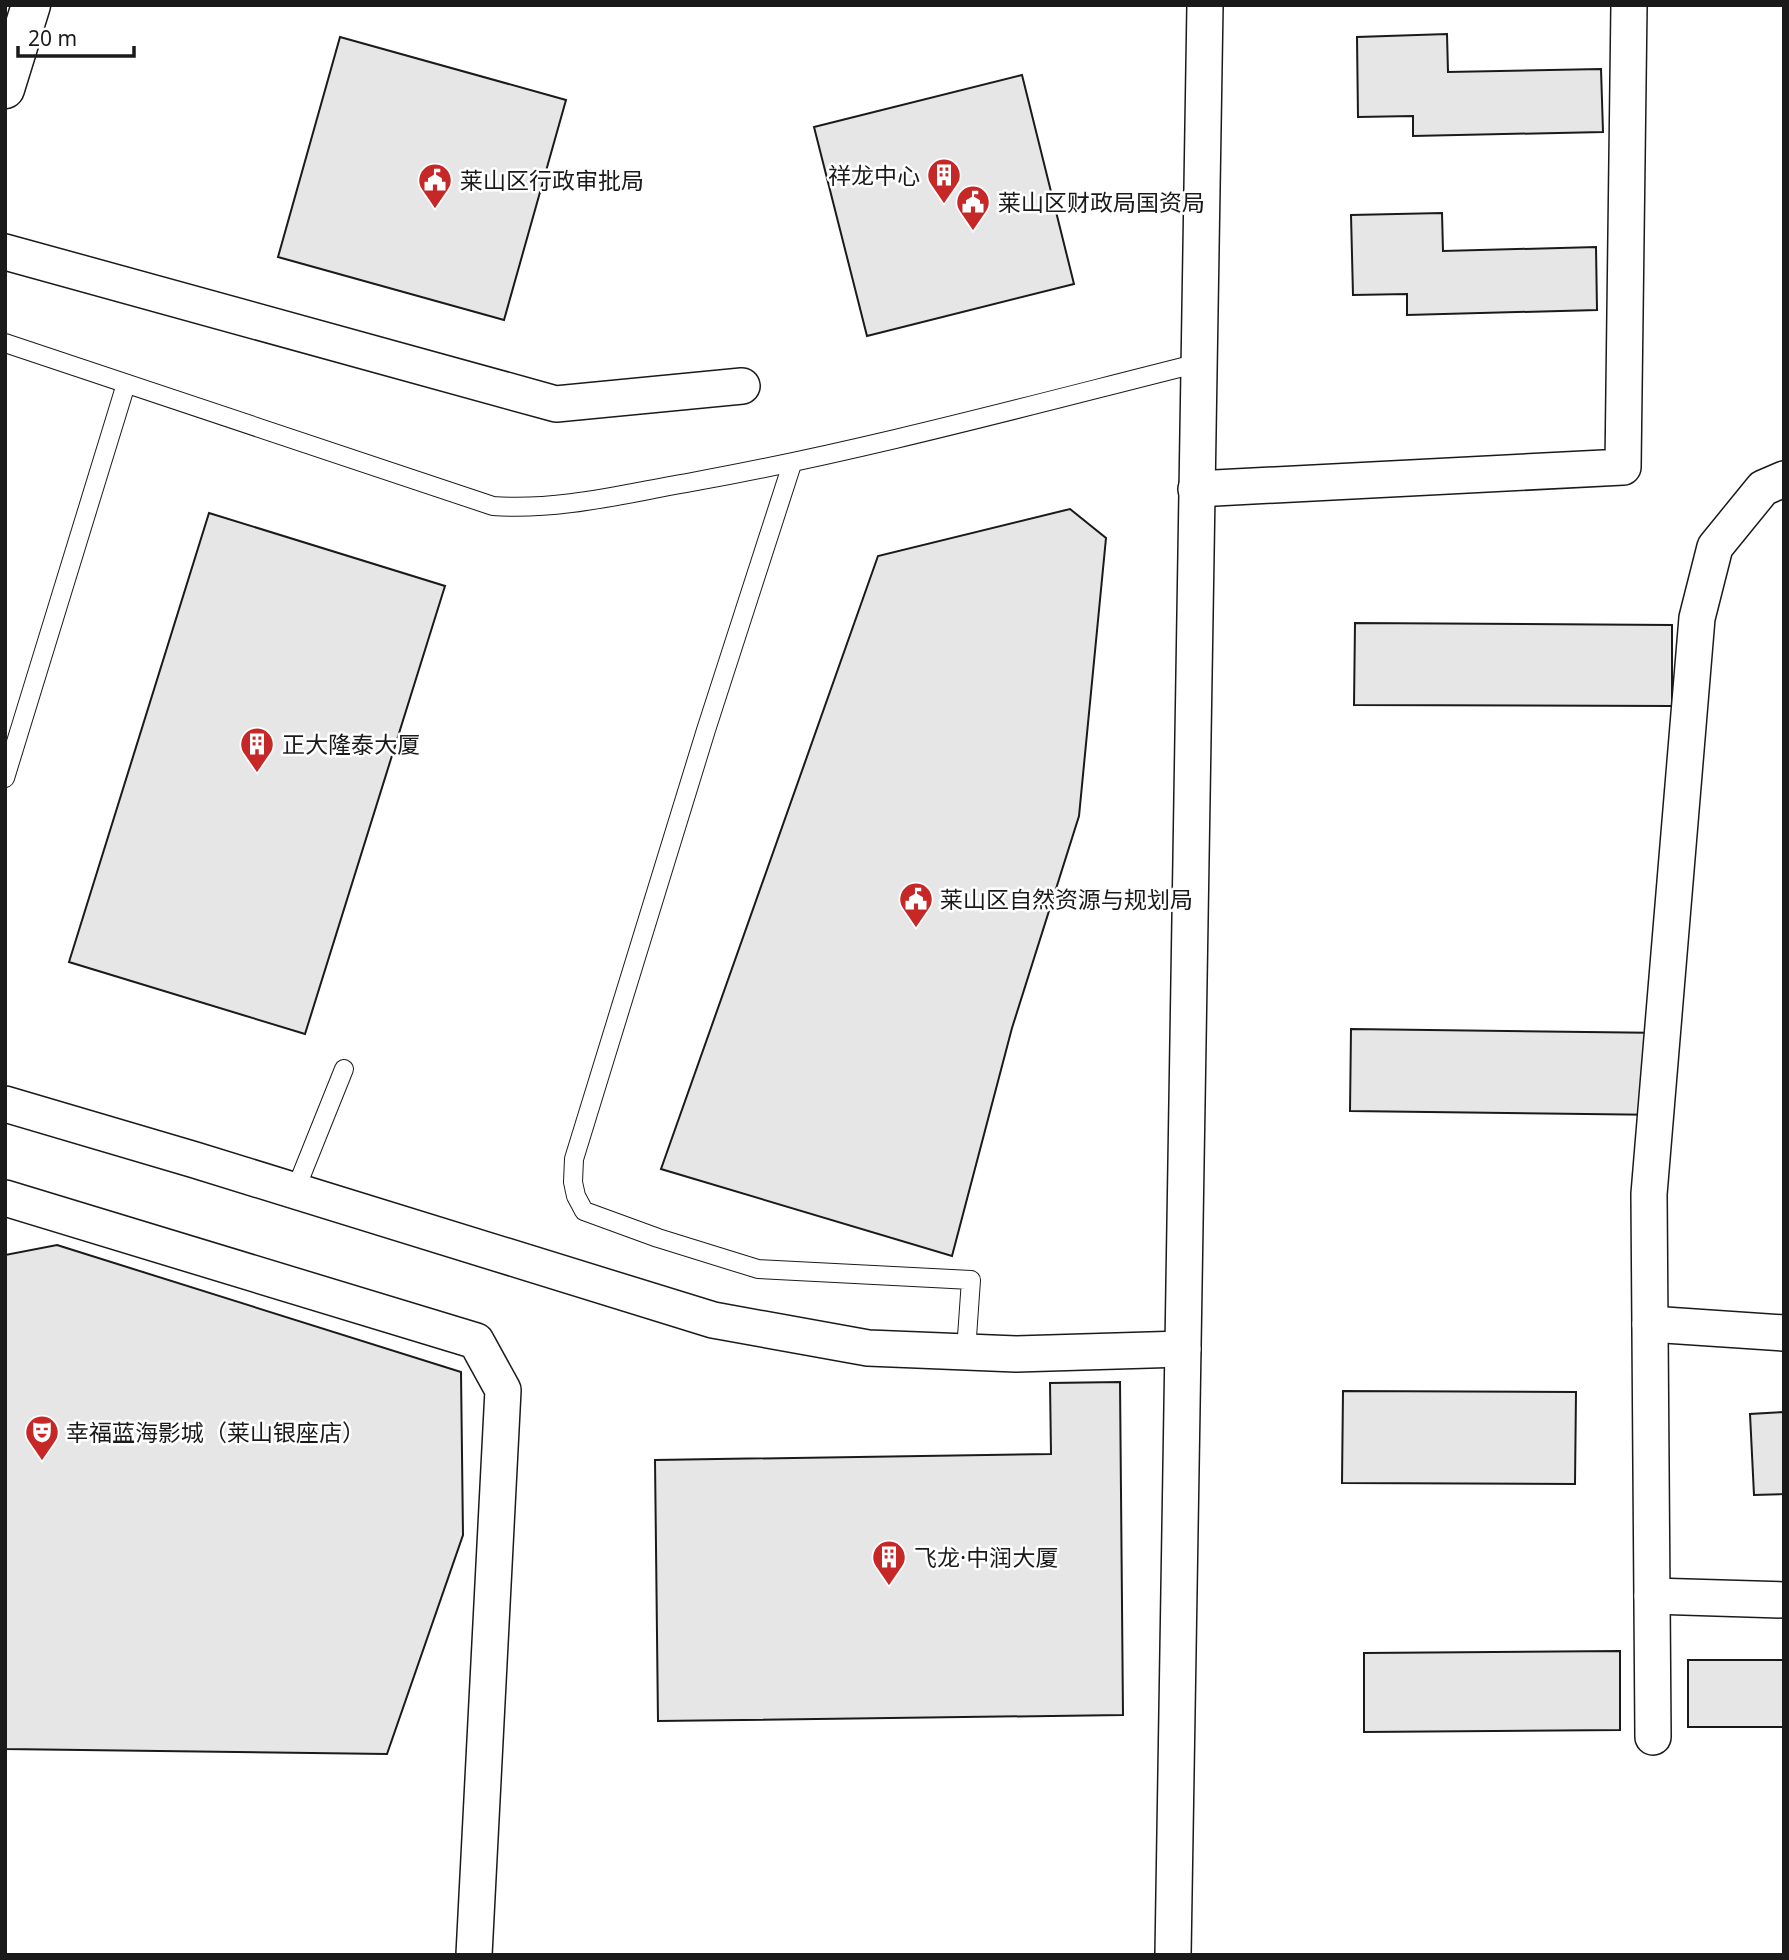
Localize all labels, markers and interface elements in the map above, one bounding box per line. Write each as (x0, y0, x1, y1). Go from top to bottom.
scale bar (18, 14, 133, 58)
text: 20 m (28, 24, 77, 52)
building icon: 祥龙中心 (925, 156, 963, 205)
place label: 祥龙中心 (828, 159, 920, 191)
public building icon: 莱山区行政审批局 (416, 161, 454, 210)
place label: 莱山区行政审批局 (460, 164, 644, 196)
public building icon: 莱山区财政局国资局 (954, 183, 992, 232)
place label: 莱山区财政局国资局 (998, 186, 1205, 218)
building icon: 正大隆泰大厦 (238, 725, 276, 774)
place label: 正大隆泰大厦 (282, 728, 420, 760)
public building icon: 莱山区自然资源与规划局 (897, 880, 935, 929)
place label: 莱山区自然资源与规划局 (940, 883, 1193, 915)
theatre icon: 幸福蓝海影城（莱山银座店） (23, 1413, 61, 1462)
place label: 幸福蓝海影城（莱山银座店） (66, 1416, 365, 1448)
building icon: 飞龙·中润大厦 (870, 1538, 908, 1587)
place label: 飞龙·中润大厦 (914, 1541, 1058, 1573)

